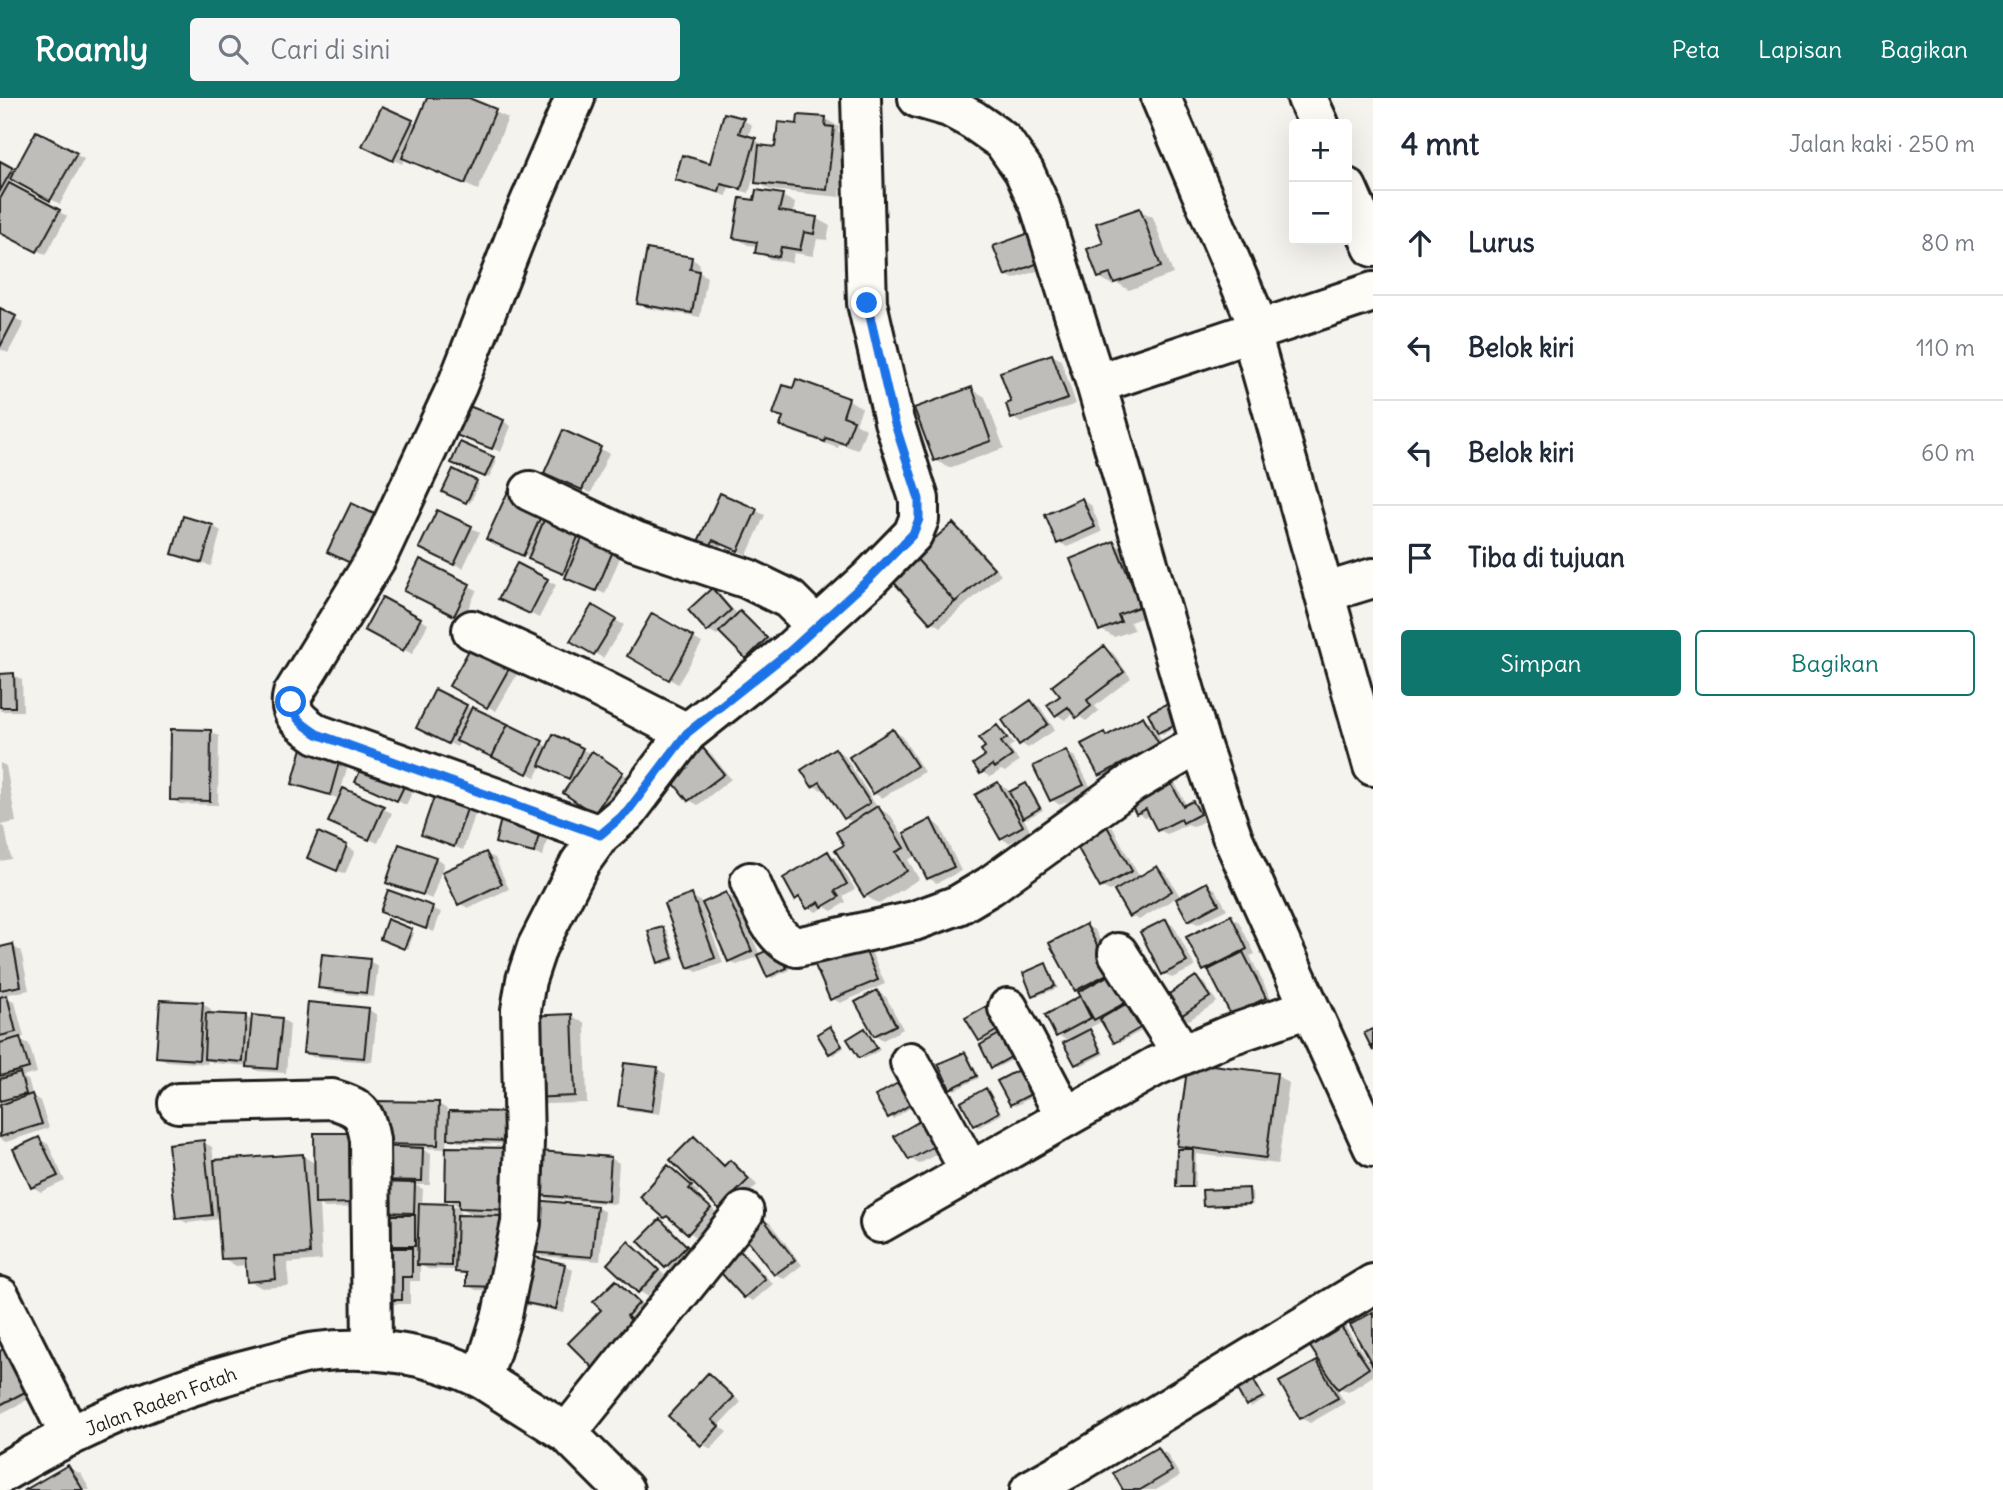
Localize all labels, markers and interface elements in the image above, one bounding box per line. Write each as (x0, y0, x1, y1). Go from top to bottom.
search box (190, 18, 680, 81)
text: Roamly (35, 28, 148, 70)
icon: search (214, 30, 252, 68)
text: Cari di sini (270, 33, 390, 66)
text: Peta (1672, 34, 1720, 64)
text: Lapisan (1758, 34, 1842, 64)
text: Bagikan (1880, 34, 1968, 64)
map controls (1289, 119, 1352, 245)
button: + (1289, 119, 1352, 182)
text: 4 mnt (1401, 125, 1479, 163)
text: Jalan kaki · 250 m (1789, 129, 1975, 158)
button: − (1289, 182, 1352, 245)
icon: ahead (1401, 224, 1439, 262)
text: Lurus (1468, 226, 1535, 259)
text: 80 m (1921, 228, 1975, 257)
route end (851, 287, 882, 318)
icon: left (1401, 329, 1439, 367)
text: Belok kiri (1468, 331, 1574, 364)
text: 110 m (1916, 333, 1975, 362)
icon: left (1401, 434, 1439, 472)
text: Belok kiri (1468, 436, 1574, 469)
text: 60 m (1921, 438, 1975, 467)
icon: arrive (1401, 539, 1439, 577)
text: Tiba di tujuan (1468, 541, 1625, 574)
button: Simpan (1401, 630, 1681, 696)
button: Bagikan (1695, 630, 1975, 696)
route start (275, 686, 306, 717)
street label: Jalan Raden Fatah (82, 1361, 240, 1441)

